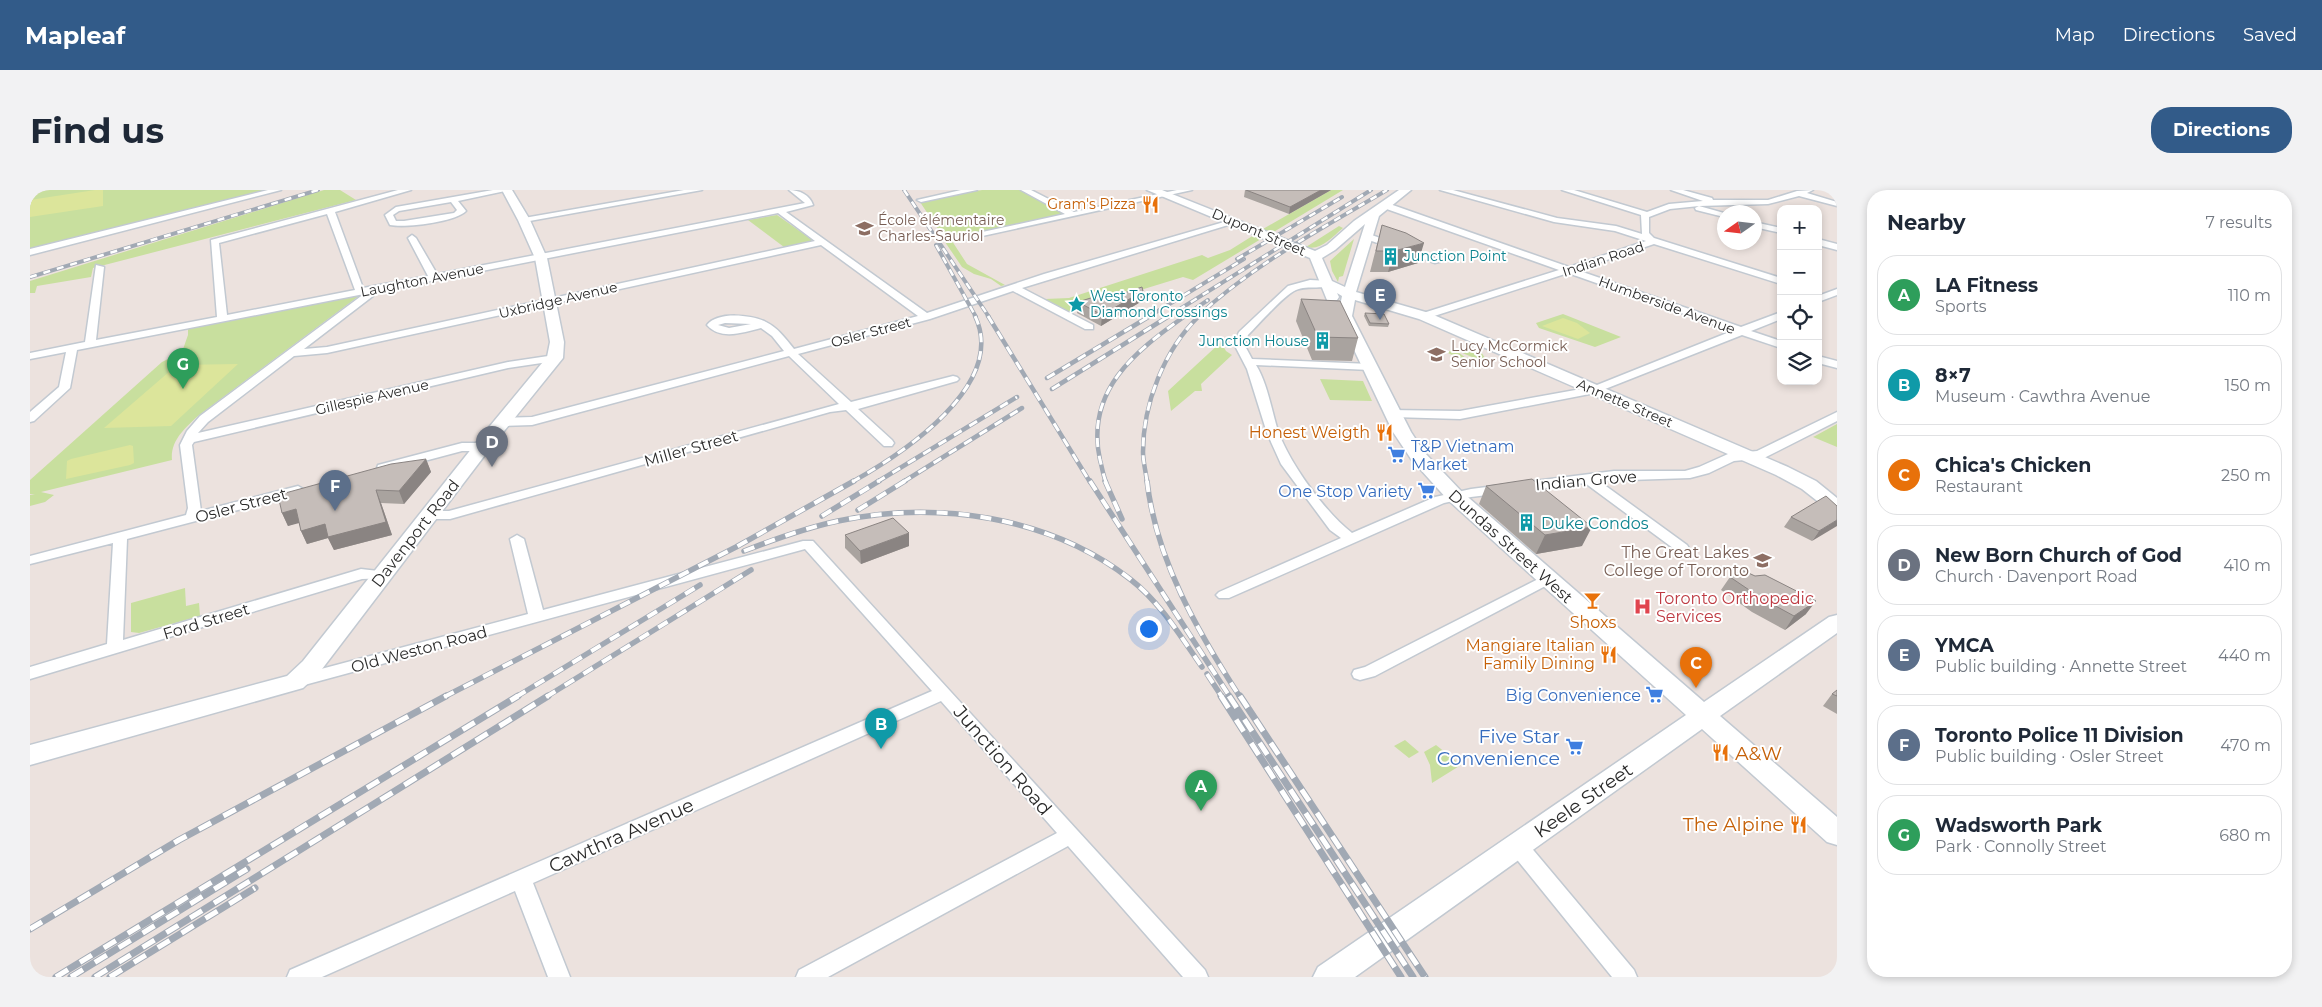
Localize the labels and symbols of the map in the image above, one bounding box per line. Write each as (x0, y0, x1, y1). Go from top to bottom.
restaurant icon: Gram's Pizza (1140, 194, 1160, 214)
place label: Gram's Pizza (1047, 195, 1136, 213)
street label: Dupont Street (1209, 204, 1309, 260)
north arrow (1717, 205, 1762, 250)
place label: École élémentaire Charles-Sauriol (878, 211, 1004, 245)
school or university icon: École élémentaire Charles-Sauriol (854, 218, 874, 238)
street label: Indian Road (1560, 237, 1646, 281)
building icon: Junction Point (1380, 246, 1400, 266)
place label: Junction Point (1403, 247, 1507, 265)
street label: Laughton Avenue (359, 259, 485, 301)
street label: Humberside Avenue (1596, 272, 1738, 338)
street label: Uxbridge Avenue (497, 278, 619, 322)
pin: E (1364, 279, 1396, 320)
place label: West Toronto Diamond Crossings (1090, 287, 1227, 321)
place icon: West Toronto Diamond Crossings (1066, 294, 1086, 314)
street label: Osler Street (829, 313, 913, 351)
building icon: Junction House (1313, 331, 1333, 351)
place label: Junction House (1198, 332, 1309, 350)
place label: Lucy McCormick Senior School (1451, 337, 1568, 371)
school or university icon: Lucy McCormick Senior School (1427, 344, 1447, 364)
pin: G (167, 348, 199, 389)
street label: Gillespie Avenue (314, 375, 430, 419)
street label: Annette Street (1574, 375, 1676, 431)
restaurant icon: Honest Weigth (1374, 422, 1394, 442)
place label: Honest Weigth (1249, 423, 1370, 442)
pin: D (476, 426, 508, 467)
street label: Miller Street (642, 426, 741, 471)
place label: T&P Vietnam Market (1411, 437, 1515, 474)
supermarket icon: T&P Vietnam Market (1387, 445, 1407, 465)
street label: Indian Grove (1535, 467, 1638, 494)
pin: F (319, 470, 351, 511)
street label: Davenport Road (367, 476, 463, 591)
supermarket icon: One Stop Variety (1416, 481, 1436, 501)
place label: One Stop Variety (1278, 482, 1412, 501)
street label: Osler Street (193, 484, 290, 527)
street label: Dundas Street West (1445, 486, 1577, 607)
building icon: Duke Condos (1517, 513, 1537, 533)
place label: Duke Condos (1541, 514, 1649, 533)
place label: The Great Lakes College of Toronto (1604, 543, 1749, 580)
school or university icon: The Great Lakes College of Toronto (1753, 551, 1773, 571)
place label: Toronto Orthopedic Services (1656, 589, 1814, 626)
bar icon: Shoxs (1583, 591, 1603, 611)
hospital icon: Toronto Orthopedic Services (1632, 597, 1652, 617)
street label: Ford Street (161, 599, 252, 644)
place label: Shoxs (1570, 613, 1616, 632)
your location (1136, 616, 1162, 642)
street label: Old Weston Road (349, 622, 489, 677)
place label: Mangiare Italian Family Dining (1465, 636, 1595, 673)
restaurant icon: Mangiare Italian Family Dining (1599, 644, 1619, 664)
pin: C (1680, 647, 1712, 688)
supermarket icon: Big Convenience (1645, 685, 1665, 705)
place label: Big Convenience (1506, 686, 1641, 705)
street label: Junction Road (948, 700, 1057, 820)
pin: B (865, 708, 897, 749)
place label: Five Star Convenience (1437, 725, 1560, 770)
supermarket icon: Five Star Convenience (1564, 737, 1584, 757)
place label: A&W (1735, 742, 1782, 765)
restaurant icon: A&W (1711, 743, 1731, 763)
street label: Keele Street (1530, 758, 1637, 843)
pin: A (1185, 770, 1217, 811)
street label: Cawthra Avenue (545, 793, 697, 878)
place label: The Alpine (1683, 813, 1784, 836)
restaurant icon: The Alpine (1788, 814, 1808, 834)

